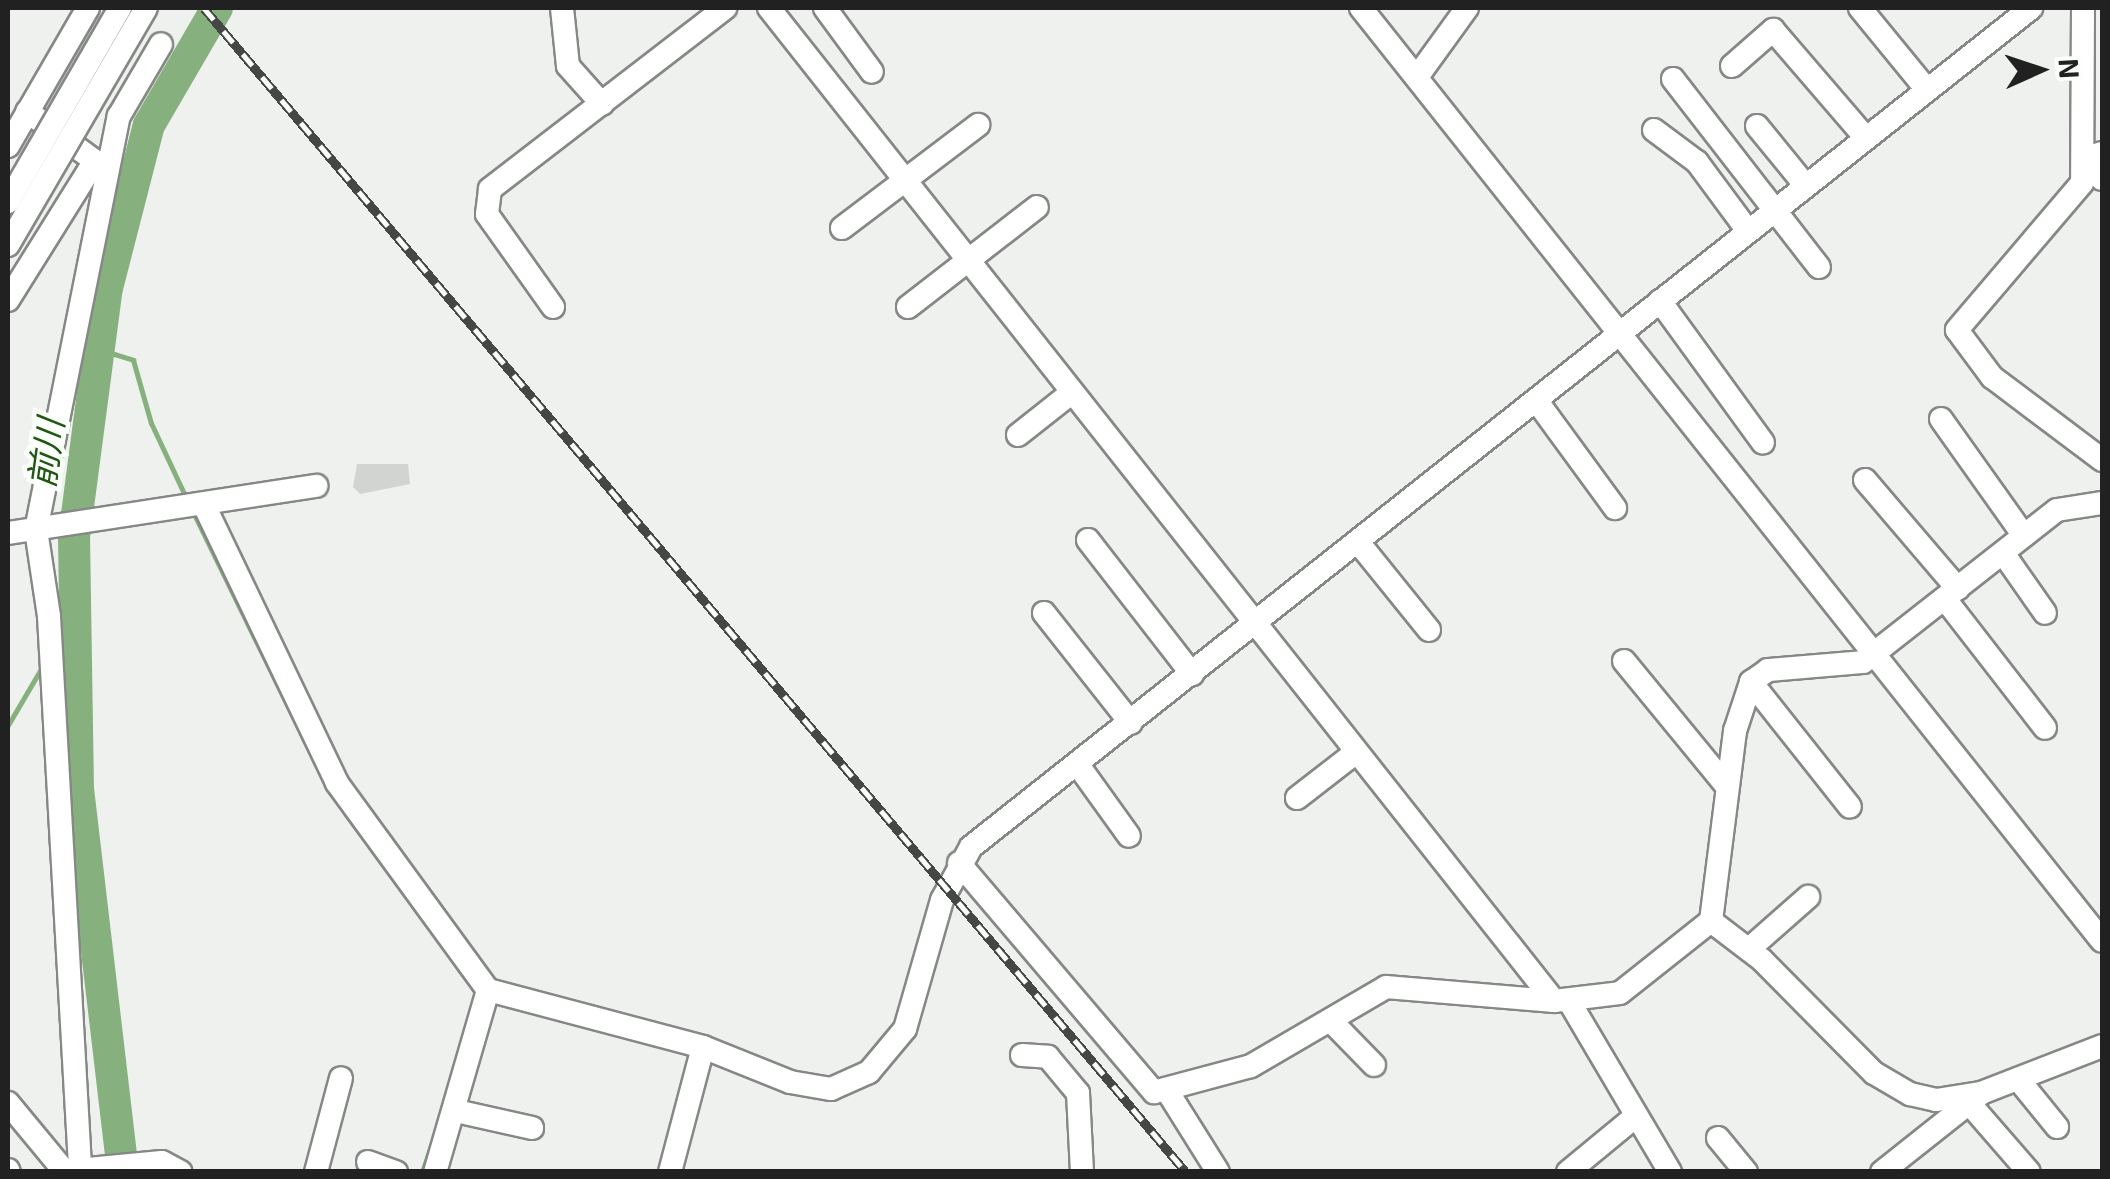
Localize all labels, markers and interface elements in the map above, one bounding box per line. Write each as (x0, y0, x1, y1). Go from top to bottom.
north arrow (1990, 20, 2090, 120)
text: N (2052, 57, 2087, 79)
water label: 前川 (19, 415, 71, 491)

